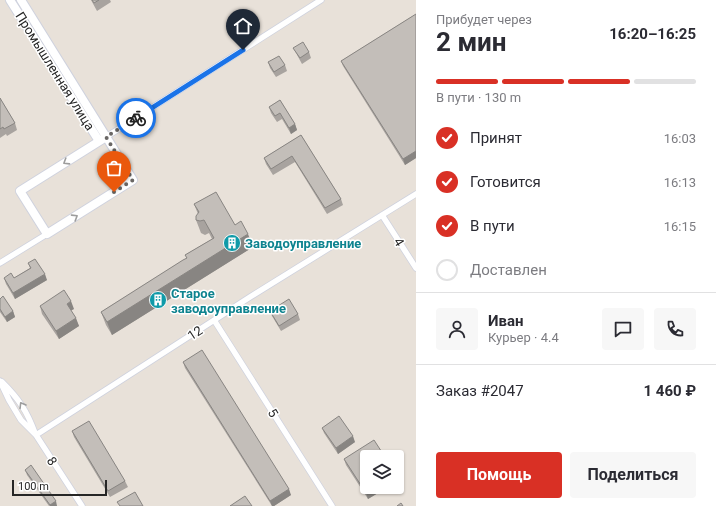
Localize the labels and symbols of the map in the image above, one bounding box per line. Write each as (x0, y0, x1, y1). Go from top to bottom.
street label: Промышленная улица (12, 9, 98, 133)
pin (226, 9, 260, 50)
courier (116, 98, 156, 138)
pin (97, 151, 131, 192)
one-way arrow (63, 157, 70, 165)
one-way arrow (71, 214, 78, 221)
building icon: Заводоуправление (222, 233, 242, 253)
street label: 4 (391, 235, 408, 250)
place label: Заводоуправление (245, 236, 361, 251)
place label: Старое заводоуправление (171, 286, 286, 316)
building icon: Старое заводоуправление (148, 290, 168, 310)
street label: 12 (185, 323, 205, 343)
one-way arrow (19, 402, 26, 409)
street label: 5 (265, 406, 281, 420)
street label: 8 (44, 454, 60, 468)
scale bar (12, 478, 107, 497)

